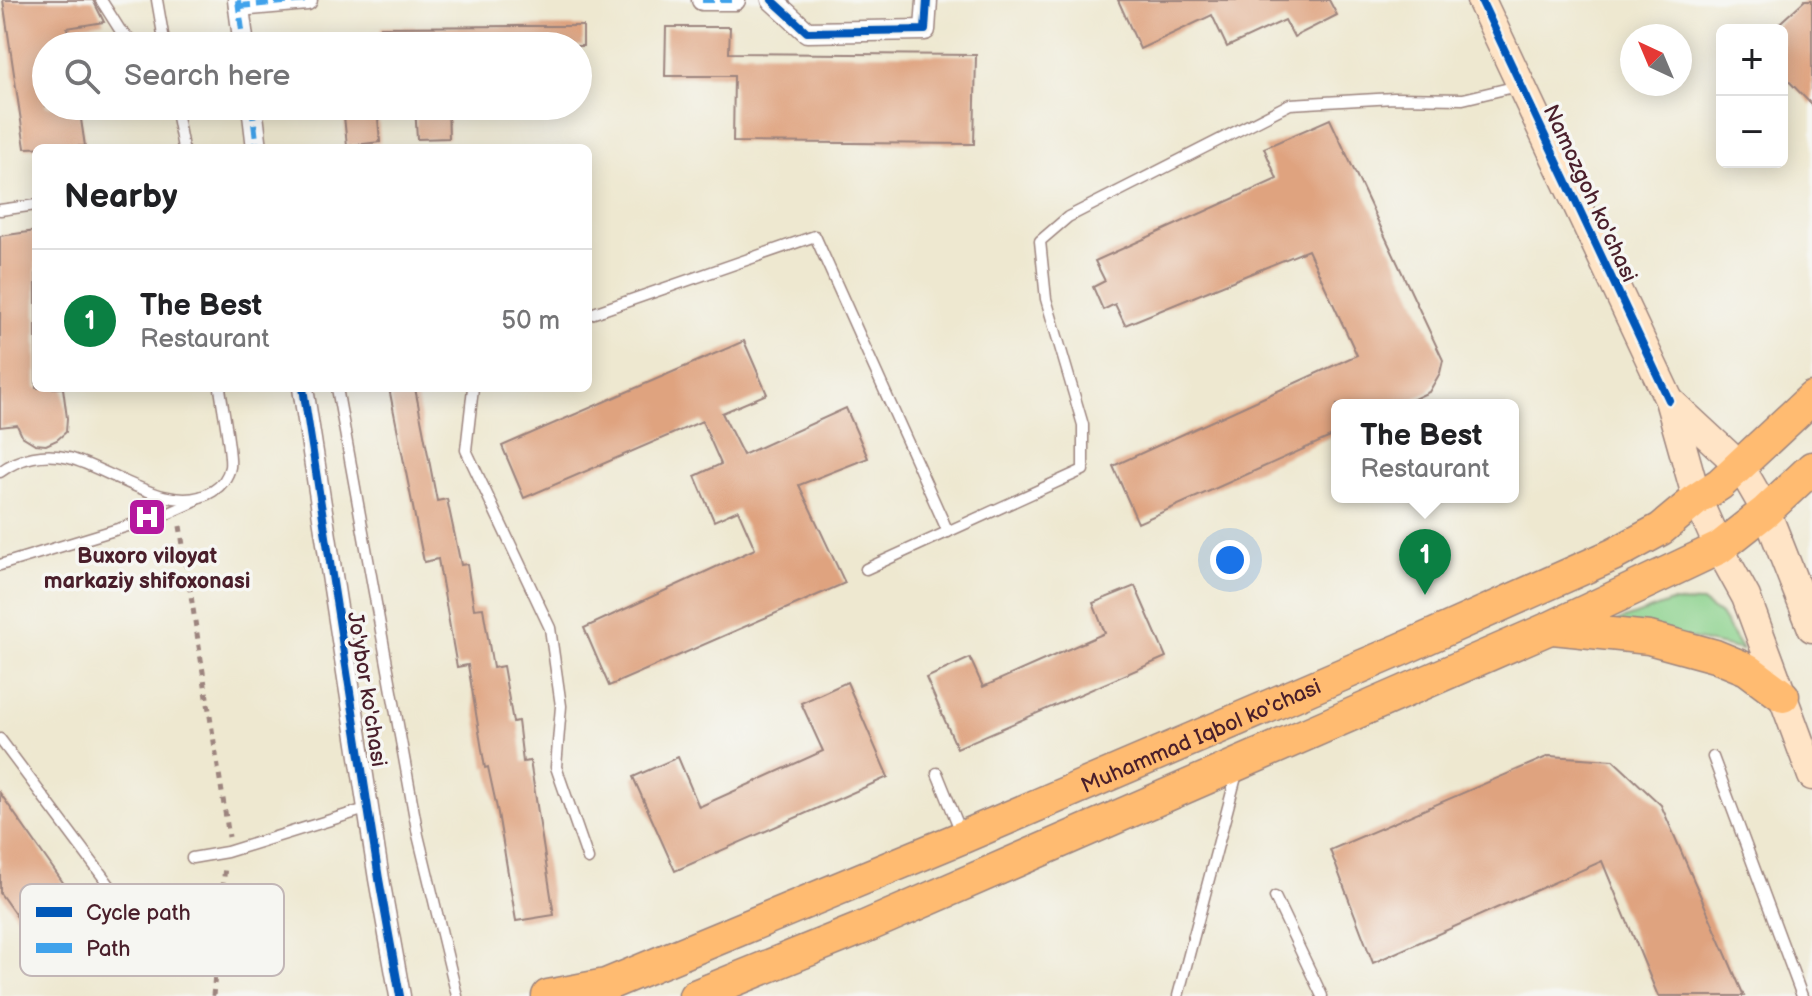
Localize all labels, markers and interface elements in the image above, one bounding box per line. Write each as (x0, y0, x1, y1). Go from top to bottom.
north arrow (1620, 24, 1692, 96)
map controls (1716, 24, 1788, 168)
button: + (1716, 24, 1788, 96)
search box (32, 32, 592, 120)
icon: search (60, 54, 104, 98)
text: Search here (124, 58, 290, 94)
button: − (1716, 96, 1788, 168)
street label: Namozgoh ko'chasi (1537, 101, 1643, 287)
text: Nearby (64, 176, 178, 217)
text: The Best (140, 288, 262, 324)
text: 1 (85, 306, 95, 337)
text: 50 m (501, 306, 560, 337)
text: Restaurant (140, 324, 269, 355)
popup (1331, 399, 1519, 503)
text: The Best (1360, 418, 1482, 454)
text: Restaurant (1360, 454, 1490, 485)
hospital icon: Buxoro viloyat markaziy shifoxonasi (126, 496, 168, 538)
pin: 1 (1399, 529, 1451, 595)
your location (1210, 540, 1250, 580)
place label: Buxoro viloyat markaziy shifoxonasi (44, 543, 250, 595)
street label: Jo'ybor ko'chasi (341, 610, 392, 769)
street label: Muhammad Iqbol ko'chasi (1077, 673, 1325, 800)
legend (20, 884, 284, 976)
text: Cycle path (86, 900, 191, 927)
text: Path (86, 936, 130, 963)

